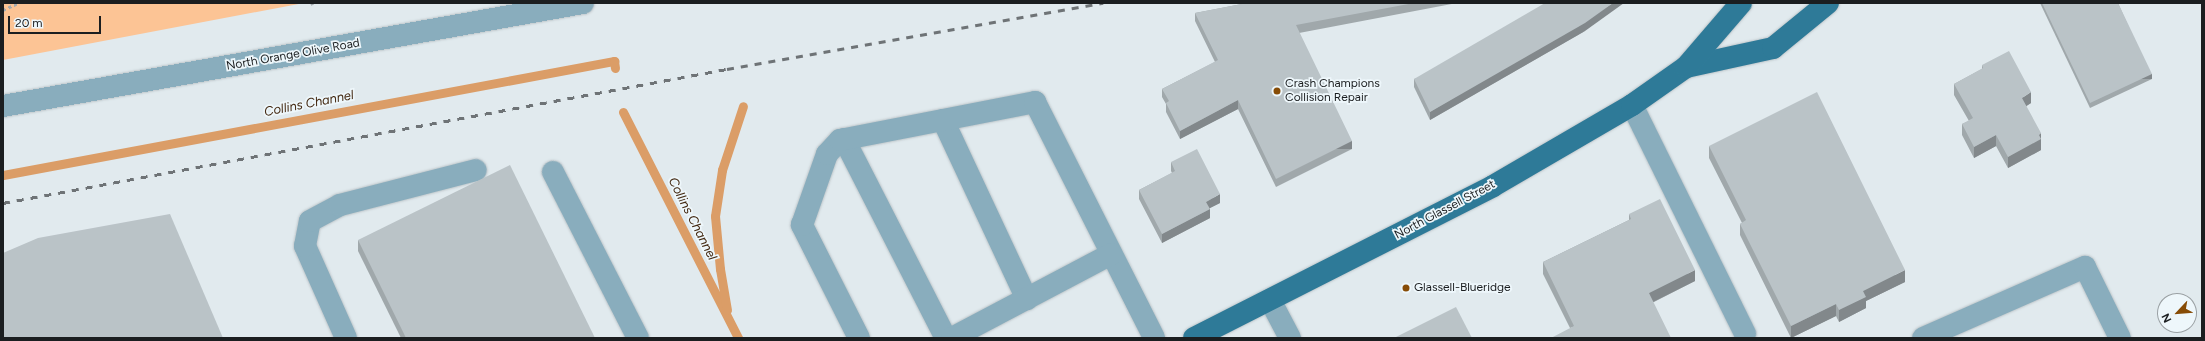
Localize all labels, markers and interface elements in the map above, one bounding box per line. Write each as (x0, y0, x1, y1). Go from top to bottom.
scale bar (10, 8, 103, 34)
text: 20 m (15, 16, 43, 30)
street label: North Orange Olive Road (225, 36, 361, 74)
place label: Crash Champions Collision Repair (1285, 77, 1380, 105)
marker: Crash Champions Collision Repair (1272, 86, 1282, 96)
water label: Collins Channel (263, 88, 355, 120)
water label: Collins Channel (664, 175, 720, 263)
street label: North Glassell Street (1392, 177, 1498, 243)
place label: Glassell-Blueridge (1414, 281, 1511, 295)
marker: Glassell-Blueridge (1401, 283, 1411, 293)
north arrow (2157, 293, 2197, 333)
text: N (2159, 311, 2174, 325)

